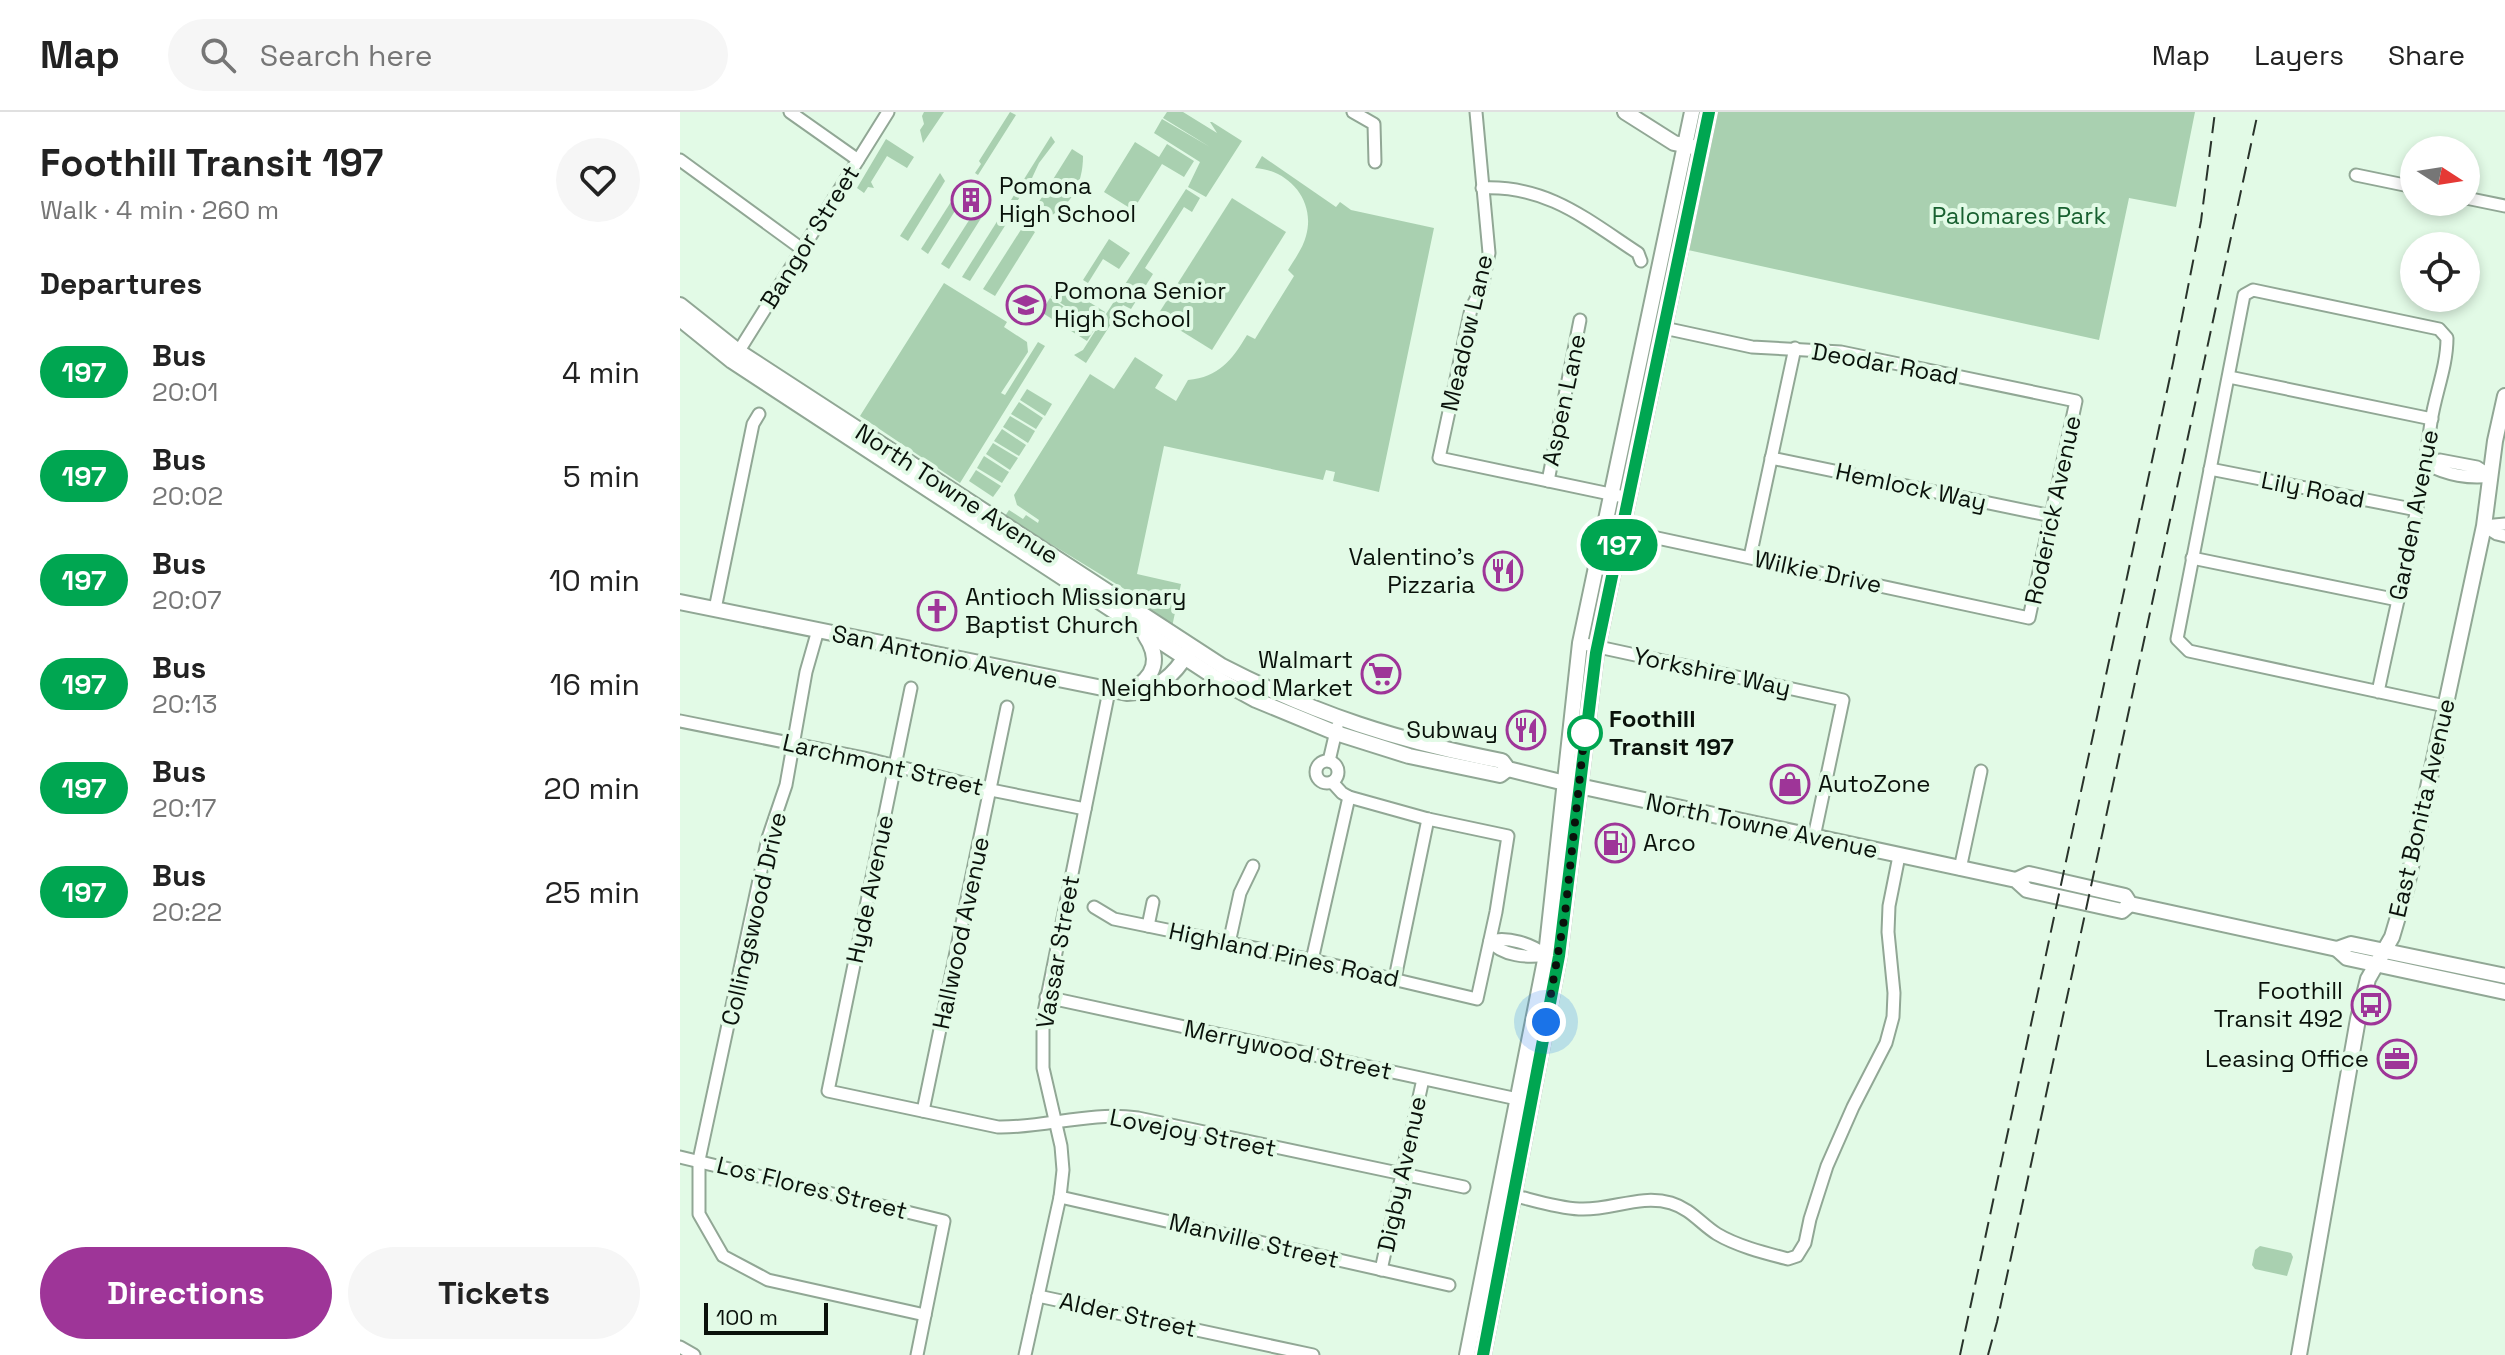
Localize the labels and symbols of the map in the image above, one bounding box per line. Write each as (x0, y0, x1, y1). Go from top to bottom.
north arrow (2400, 136, 2480, 216)
street label: Bangor Street (753, 159, 866, 314)
place label: Pomona High School (999, 170, 1136, 229)
building icon: Pomona High School (950, 179, 992, 221)
park label: Palomares Park (1932, 200, 2106, 231)
street label: Meadow Lane (1433, 252, 1500, 414)
place label: Pomona Senior High School (1054, 275, 1226, 334)
school or university icon: Pomona Senior High School (1005, 284, 1047, 326)
street label: Aspen Lane (1534, 331, 1593, 469)
street label: Deodar Road (1809, 335, 1961, 392)
street label: Roderick Avenue (2017, 413, 2088, 607)
street label: North Towne Avenue (850, 416, 1065, 571)
street label: Garden Avenue (2382, 427, 2445, 603)
street label: Hemlock Way (1833, 455, 1989, 518)
street label: Lily Road (2259, 464, 2367, 515)
line badge: 197 (1573, 519, 1665, 571)
place label: Valentino's Pizzaria (1348, 541, 1475, 600)
street label: Wilkie Drive (1752, 543, 1885, 600)
restaurant icon: Valentino's Pizzaria (1482, 550, 1524, 592)
place label: Antioch Missionary Baptist Church (965, 581, 1186, 640)
church icon: Antioch Missionary Baptist Church (916, 590, 958, 632)
street label: San Antonio Avenue (829, 617, 1061, 696)
street label: Yorkshire Way (1631, 640, 1794, 703)
place label: Walmart Neighborhood Market (1101, 644, 1353, 703)
supermarket icon: Walmart Neighborhood Market (1360, 653, 1402, 695)
street label: East Bonita Avenue (2381, 696, 2462, 920)
place label: Foothill Transit 197 (1609, 703, 1734, 762)
restaurant icon: Subway (1505, 709, 1547, 751)
place label: Subway (1406, 714, 1498, 745)
marker: Foothill Transit 197 (1568, 716, 1602, 750)
street label: Larchmont Street (780, 726, 986, 803)
shop icon: AutoZone (1769, 763, 1811, 805)
place label: AutoZone (1818, 768, 1931, 799)
street label: North Towne Avenue (1643, 786, 1881, 865)
street label: Collingswood Drive (714, 809, 793, 1029)
street label: Hyde Avenue (839, 812, 900, 966)
fuel station icon: Arco (1594, 822, 1636, 864)
place label: Arco (1643, 827, 1696, 858)
street label: Hallwood Avenue (925, 834, 996, 1032)
street label: Vassar Street (1029, 873, 1086, 1031)
street label: Highland Pines Road (1166, 915, 1402, 994)
place label: Foothill Transit 492 (2214, 975, 2343, 1034)
bus stop icon: Foothill Transit 492 (2350, 984, 2392, 1026)
your location (1526, 1002, 1566, 1042)
street label: Merrywood Street (1182, 1012, 1395, 1087)
office icon: Leasing Office (2376, 1038, 2418, 1080)
place label: Leasing Office (2205, 1043, 2369, 1074)
street label: Digby Avenue (1370, 1093, 1433, 1254)
street label: Lovejoy Street (1107, 1101, 1279, 1164)
street label: Los Flores Street (714, 1149, 911, 1226)
street label: Manville Street (1166, 1206, 1342, 1275)
street label: Alder Street (1057, 1285, 1199, 1344)
scale bar (704, 1299, 828, 1335)

